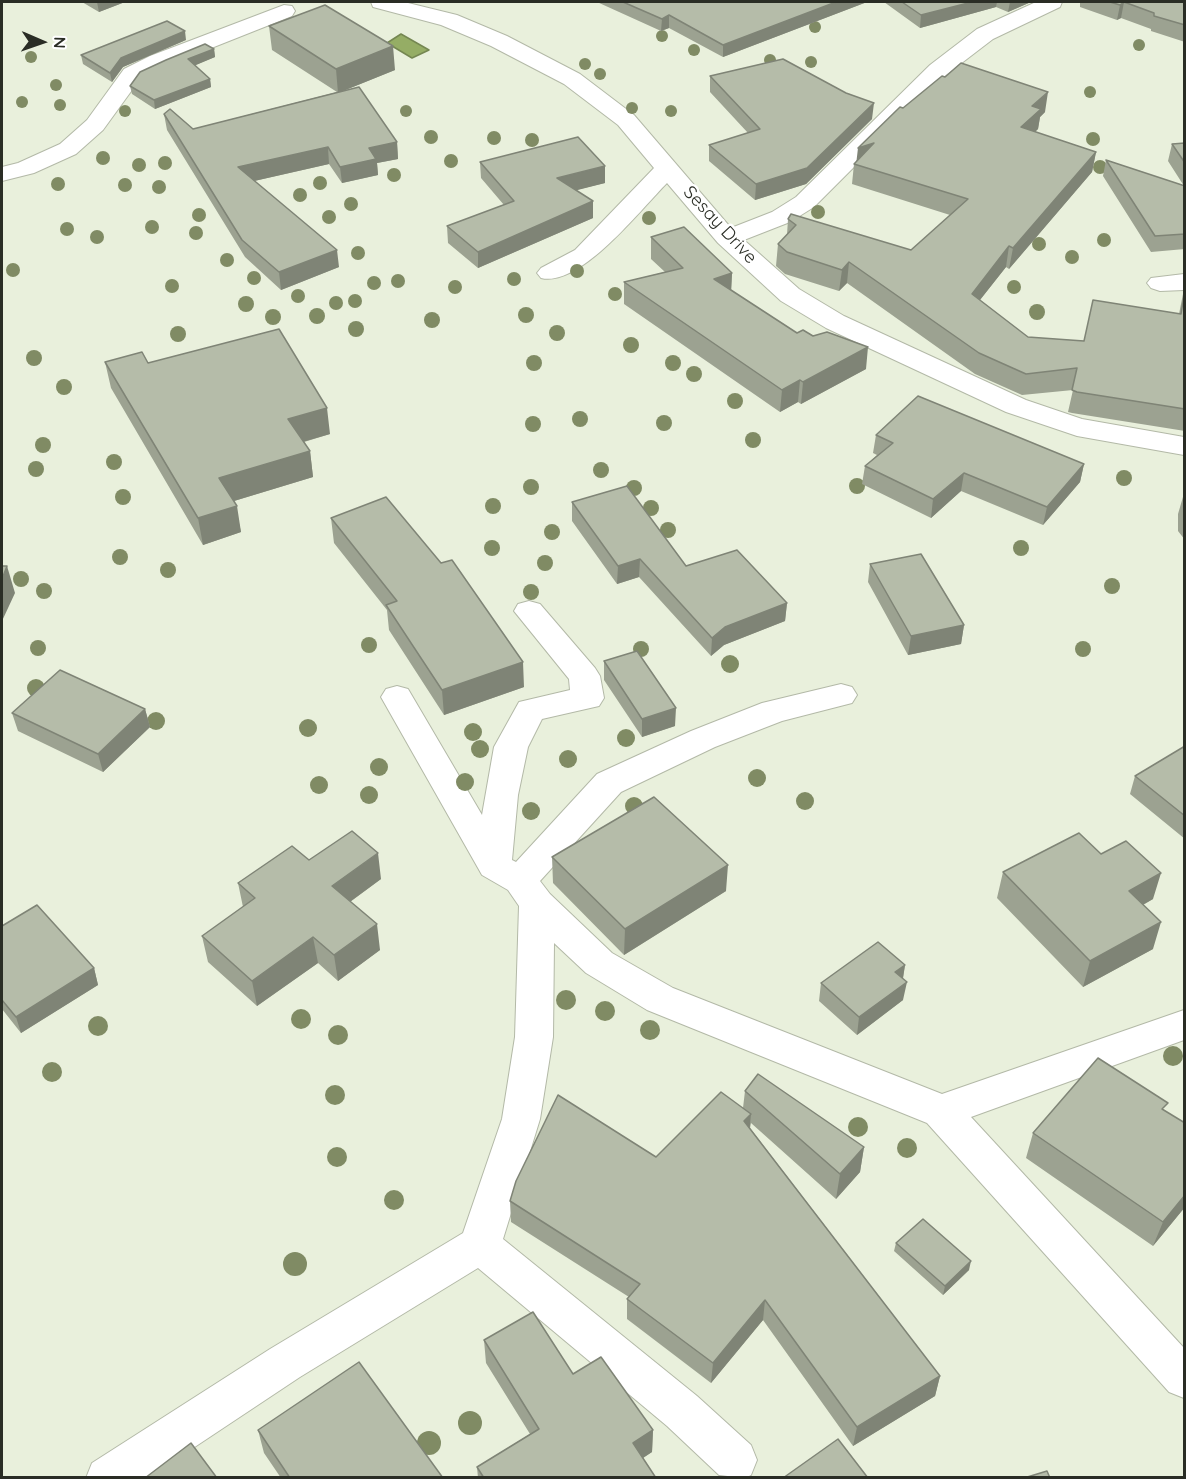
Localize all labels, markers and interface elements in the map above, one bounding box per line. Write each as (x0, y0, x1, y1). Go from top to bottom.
north arrow (12, 12, 72, 72)
text: N (50, 36, 70, 49)
street label: Sesay Drive (679, 182, 761, 268)

